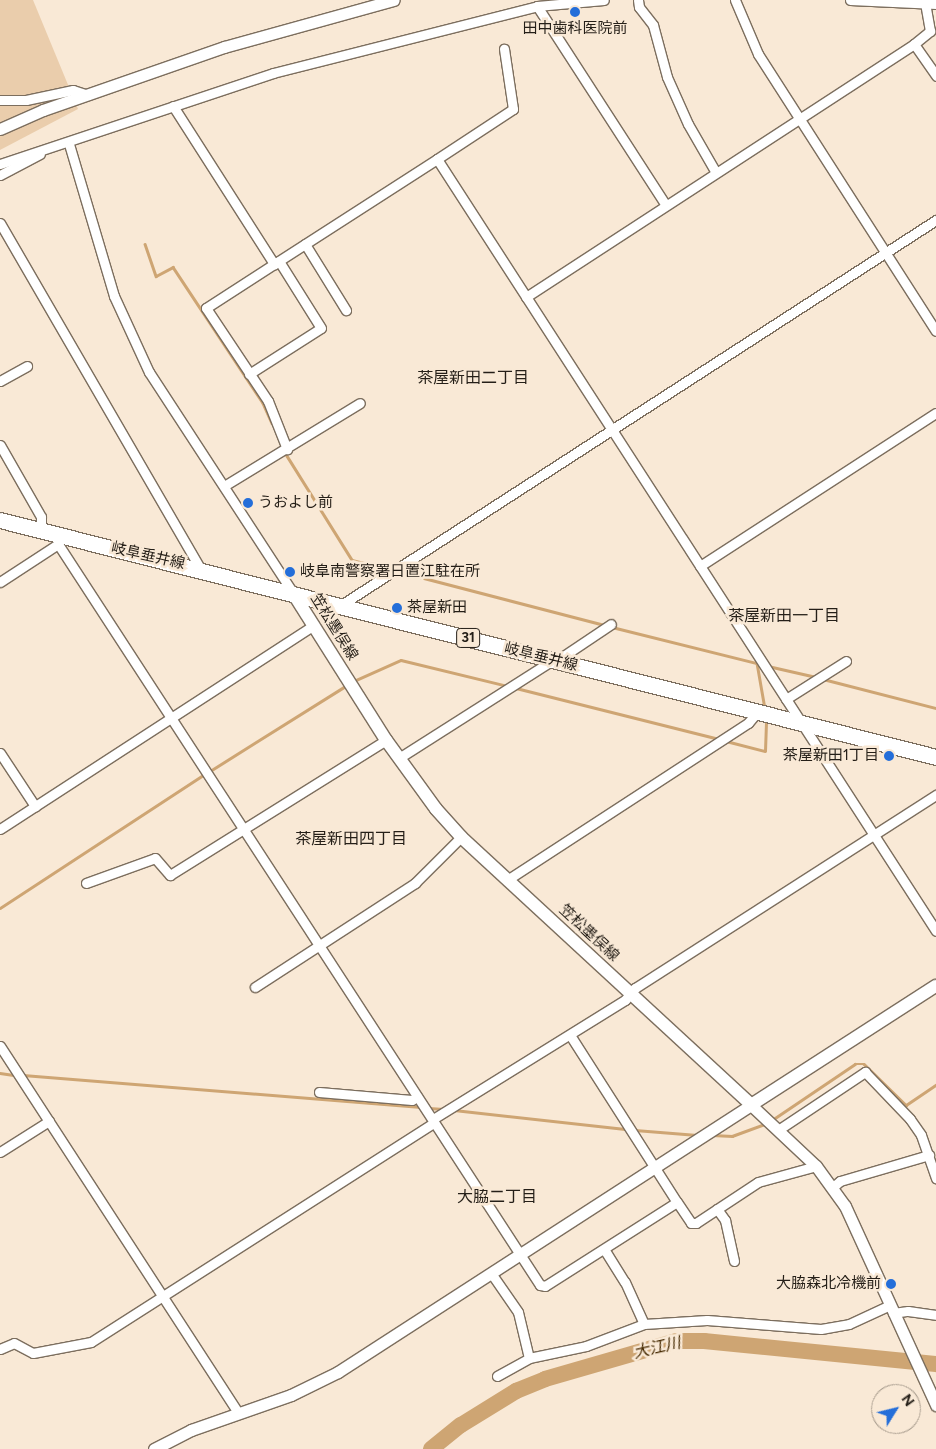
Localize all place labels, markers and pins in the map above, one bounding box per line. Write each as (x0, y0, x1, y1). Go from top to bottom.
marker: 田中歯科医院前 (569, 6, 581, 18)
place label: 田中歯科医院前 (523, 20, 627, 38)
place label: うおよし前 (258, 494, 333, 512)
marker: うおよし前 (242, 497, 254, 509)
place label: 岐阜南警察署日置江駐在所 (300, 563, 480, 581)
marker: 岐阜南警察署日置江駐在所 (284, 566, 296, 578)
place label: 茶屋新田 (407, 599, 467, 617)
marker: 茶屋新田 (391, 602, 403, 614)
place label: 茶屋新田1丁目 (783, 747, 879, 765)
marker: 茶屋新田1丁目 (883, 750, 895, 762)
place label: 大脇森北冷機前 (776, 1275, 881, 1293)
marker: 大脇森北冷機前 (885, 1278, 897, 1290)

